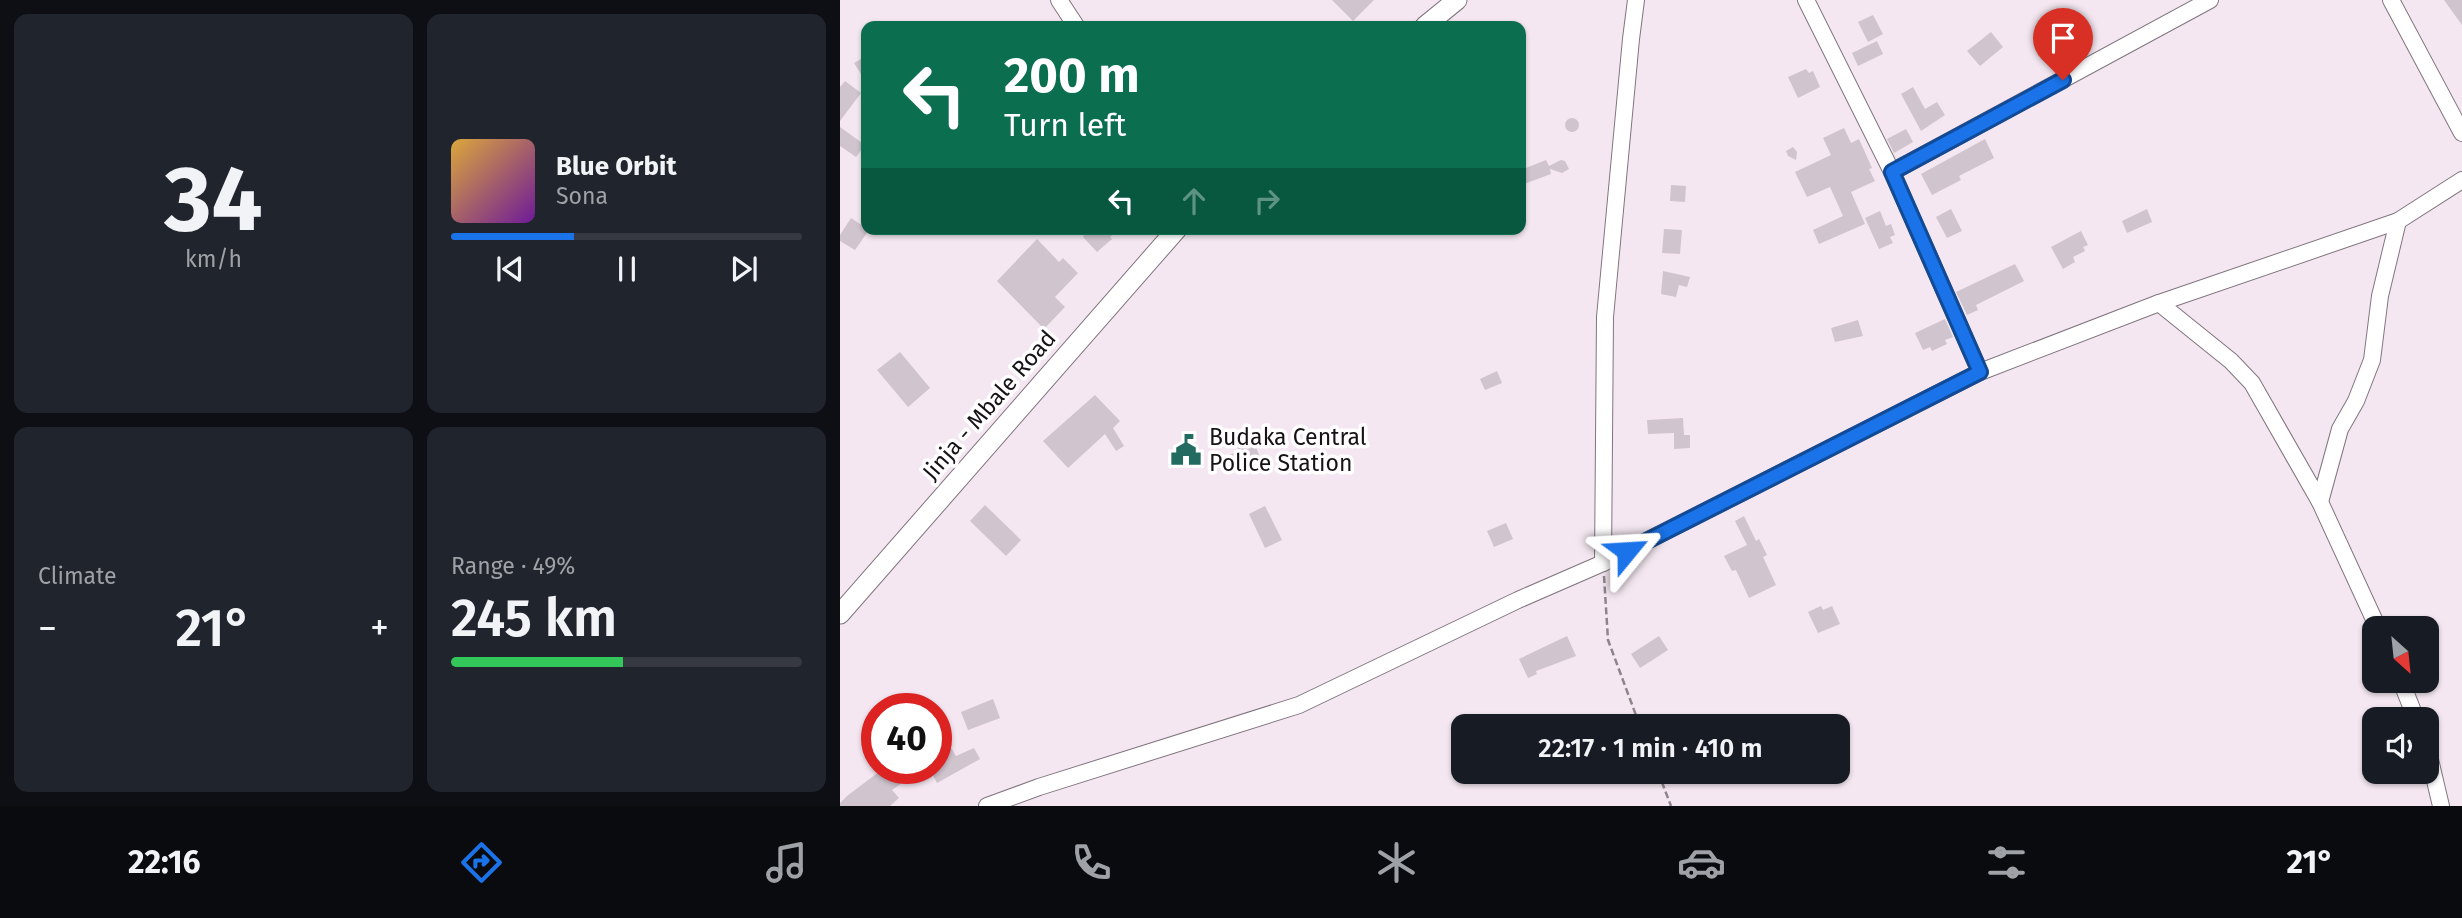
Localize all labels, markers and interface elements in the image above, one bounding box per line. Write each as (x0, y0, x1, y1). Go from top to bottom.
pin (2033, 8, 2093, 80)
icon: arrive (2044, 19, 2082, 57)
text: 200 m (1004, 46, 1140, 105)
icon: left (889, 49, 980, 140)
text: Turn left (1004, 106, 1126, 144)
text: 34 (164, 145, 263, 254)
text: Blue Orbit (556, 151, 676, 182)
text: Sona (556, 182, 608, 210)
icon: left (1102, 182, 1140, 220)
icon: ahead (1175, 182, 1213, 220)
icon: right (1248, 182, 1286, 220)
text: km/h (185, 245, 242, 273)
icon: previous (491, 250, 529, 288)
icon: pause (608, 250, 646, 288)
icon: next (725, 250, 763, 288)
street label: Jinja - Mbale Road (916, 324, 1062, 486)
place label: Budaka Central Police Station (1209, 423, 1367, 477)
public building icon: Budaka Central Police Station (1169, 433, 1203, 467)
position arrow (1590, 514, 1664, 588)
text: Range · 49% (451, 552, 575, 580)
text: Climate (38, 562, 117, 590)
text: 245 km (451, 587, 617, 650)
text: 21° (175, 597, 252, 660)
text: − (38, 605, 57, 651)
text: + (370, 605, 389, 651)
north arrow (2362, 616, 2440, 693)
map controls (2362, 616, 2439, 784)
speed limit sign: 40 (861, 693, 952, 784)
button: sound (2362, 707, 2439, 784)
text: 22:17 · 1 min · 410 m (1538, 733, 1763, 764)
icon: directions (457, 838, 506, 887)
icon: music (762, 838, 811, 887)
icon: phone (1067, 838, 1116, 887)
icon: climate (1372, 838, 1421, 887)
icon: car (1677, 838, 1726, 887)
icon: filters (1982, 838, 2031, 887)
text: 22:16 (128, 843, 201, 881)
text: 21° (2287, 843, 2334, 881)

